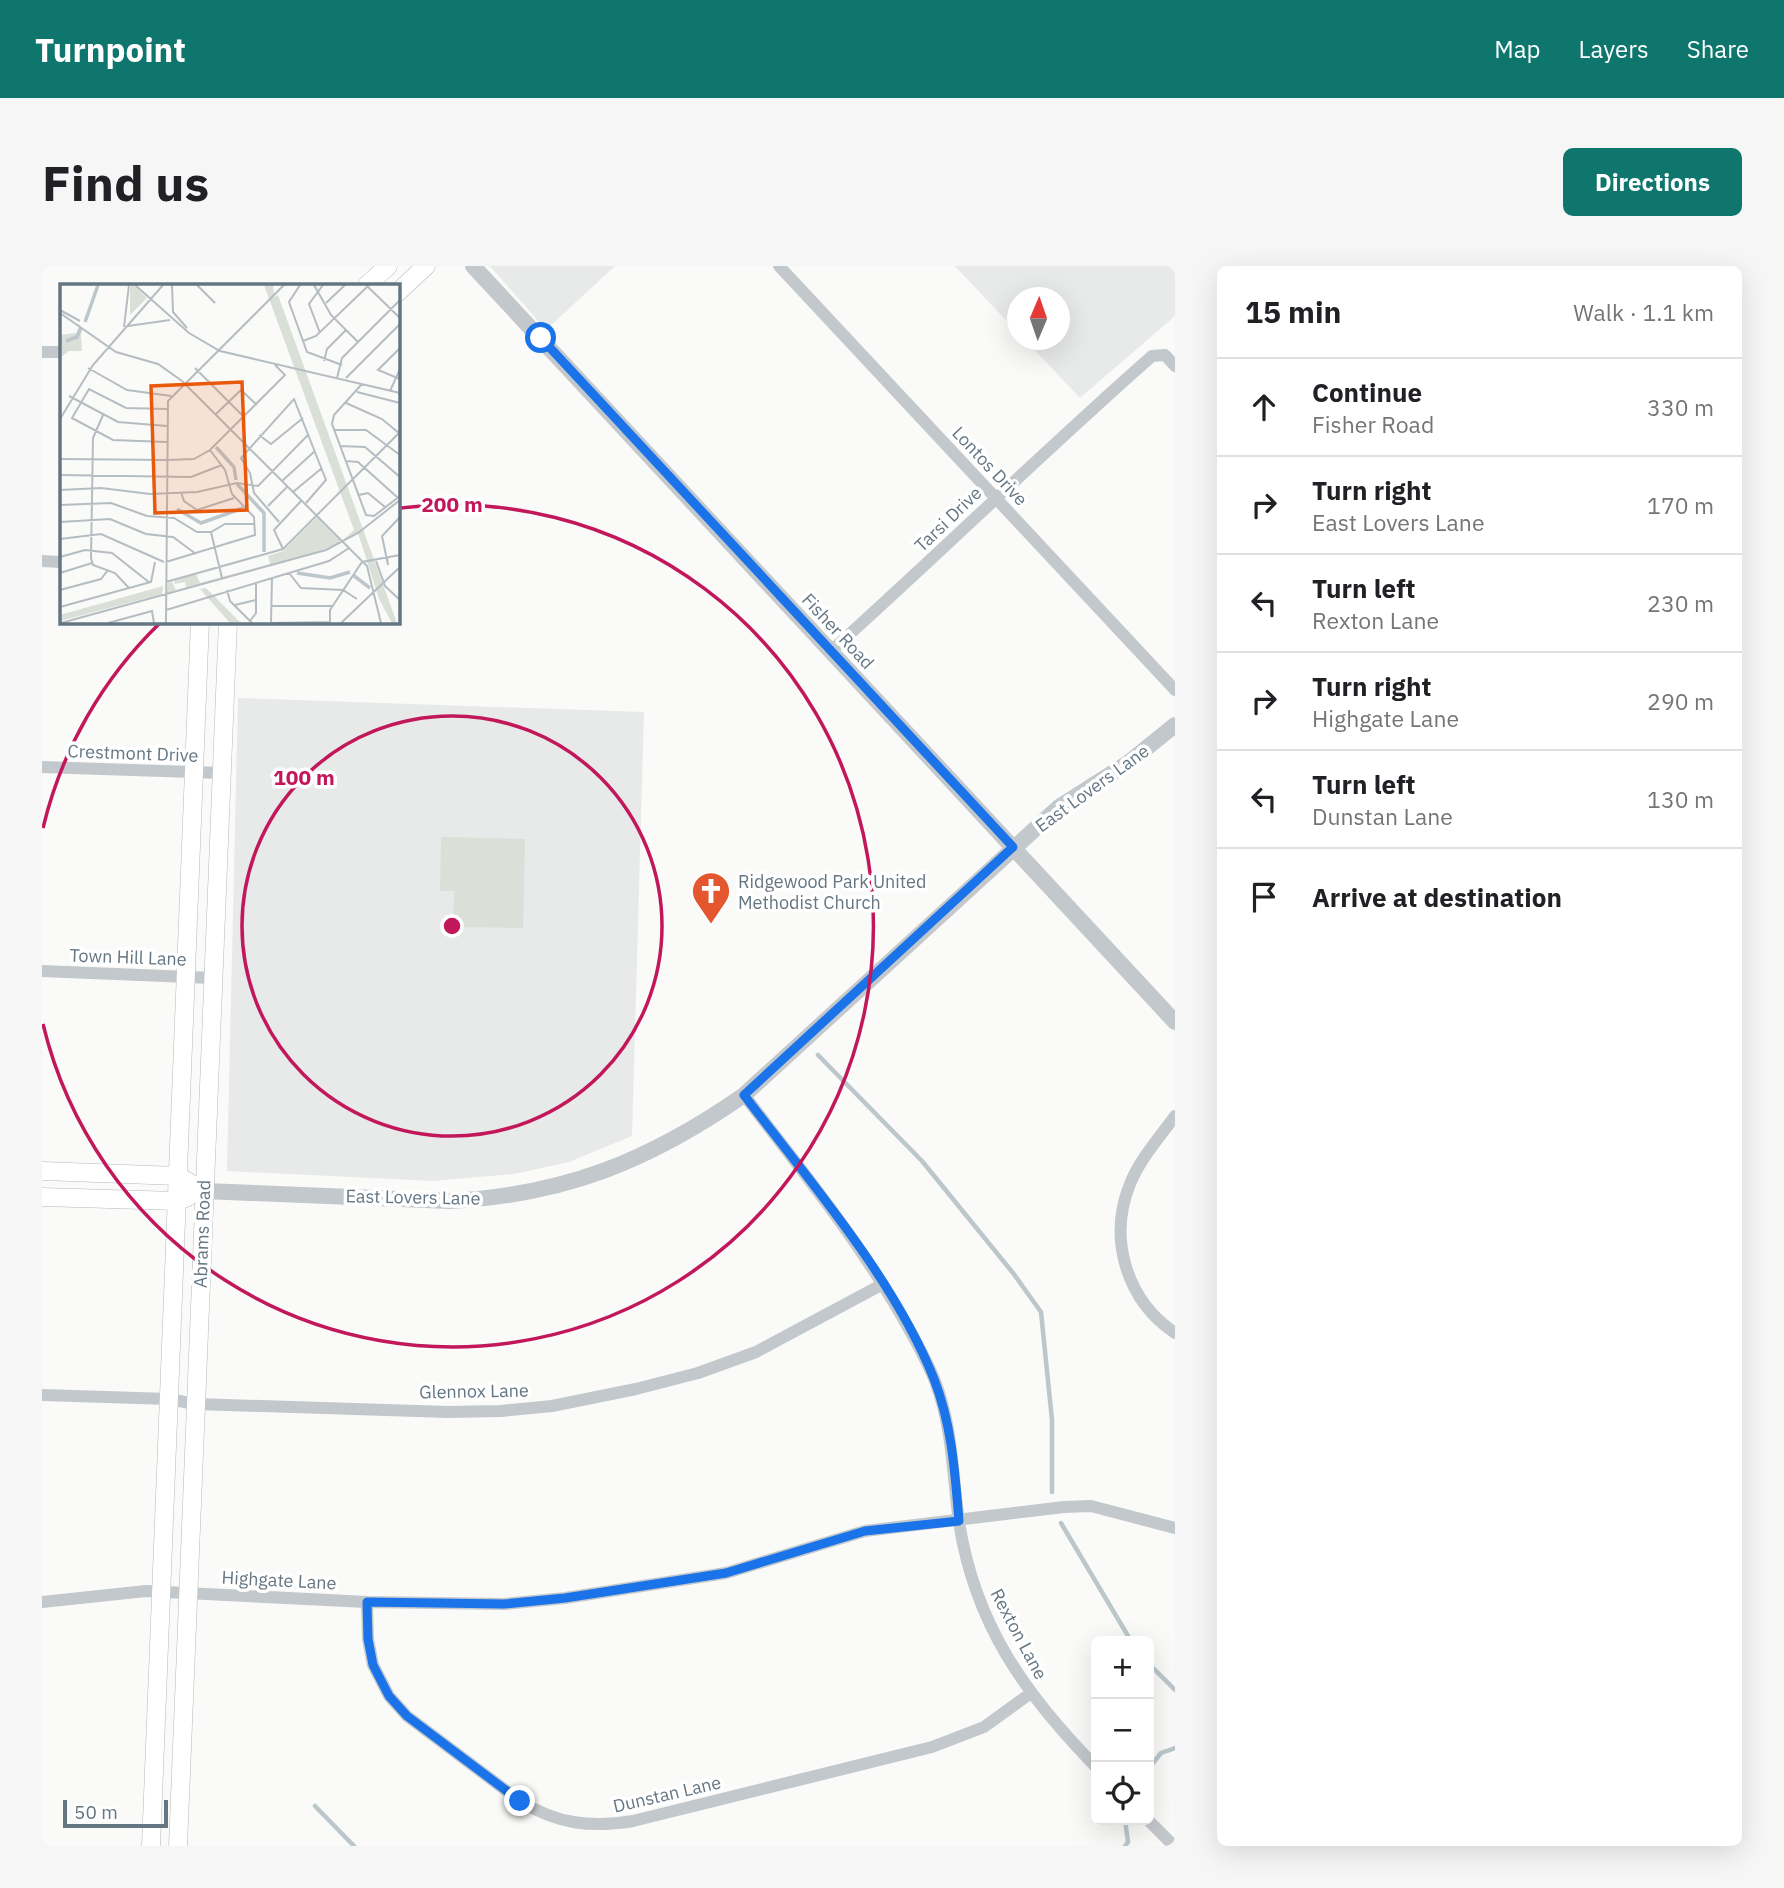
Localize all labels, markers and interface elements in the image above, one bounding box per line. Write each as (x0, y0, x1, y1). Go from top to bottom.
text: Turnpoint (35, 28, 186, 71)
text: Map (1494, 33, 1541, 65)
text: Layers (1579, 33, 1649, 65)
text: Share (1687, 33, 1749, 65)
button: Directions (1563, 148, 1742, 216)
text: Find us (42, 151, 209, 214)
inset map (60, 284, 399, 623)
north arrow (1007, 287, 1070, 350)
text: 15 min (1245, 292, 1341, 331)
text: Walk · 1.1 km (1573, 297, 1714, 327)
route start (525, 322, 556, 353)
text: Continue (1312, 375, 1422, 409)
icon: ahead (1245, 388, 1283, 426)
text: 330 m (1647, 392, 1714, 422)
text: Fisher Road (1312, 409, 1434, 439)
street label: Lontos Drive (947, 421, 1033, 511)
text: Turn right (1312, 473, 1431, 507)
street label: Tarsi Drive (910, 481, 986, 557)
icon: right (1245, 486, 1283, 524)
text: 200 m (421, 490, 483, 518)
text: 170 m (1647, 490, 1714, 520)
text: East Lovers Lane (1312, 507, 1485, 537)
text: Turn left (1312, 571, 1415, 605)
icon: left (1245, 584, 1283, 622)
street label: Fisher Road (797, 588, 879, 674)
text: 230 m (1647, 588, 1714, 618)
text: Rexton Lane (1312, 605, 1439, 635)
text: Turn right (1312, 669, 1431, 703)
icon: right (1245, 682, 1283, 720)
text: 290 m (1647, 686, 1714, 716)
text: Highgate Lane (1312, 703, 1459, 733)
street label: Crestmont Drive (67, 739, 199, 767)
street label: East Lovers Lane (1031, 739, 1153, 837)
text: 100 m (273, 763, 335, 791)
text: Turn left (1312, 767, 1415, 801)
icon: left (1245, 780, 1283, 818)
text: 130 m (1647, 784, 1714, 814)
text: Dunstan Lane (1312, 801, 1453, 831)
church icon: Ridgewood Park United Methodist Church (690, 870, 732, 925)
place label: Ridgewood Park United Methodist Church (738, 870, 926, 914)
icon: arrive (1245, 878, 1283, 916)
text: Arrive at destination (1312, 880, 1562, 914)
centre of rings (440, 914, 464, 938)
street label: Town Hill Lane (69, 943, 187, 971)
street label: Abrams Road (189, 1180, 215, 1288)
street label: East Lovers Lane (345, 1184, 481, 1210)
street label: Glennox Lane (419, 1379, 529, 1403)
street label: Highgate Lane (221, 1566, 337, 1595)
street label: Rexton Lane (985, 1585, 1053, 1683)
map controls (1091, 1636, 1154, 1825)
button: + (1091, 1636, 1154, 1699)
button: − (1091, 1699, 1154, 1762)
button: locate (1091, 1762, 1154, 1825)
street label: Dunstan Lane (611, 1770, 723, 1818)
route end (504, 1785, 535, 1816)
scale bar (63, 1797, 168, 1829)
text: 50 m (74, 1800, 118, 1824)

